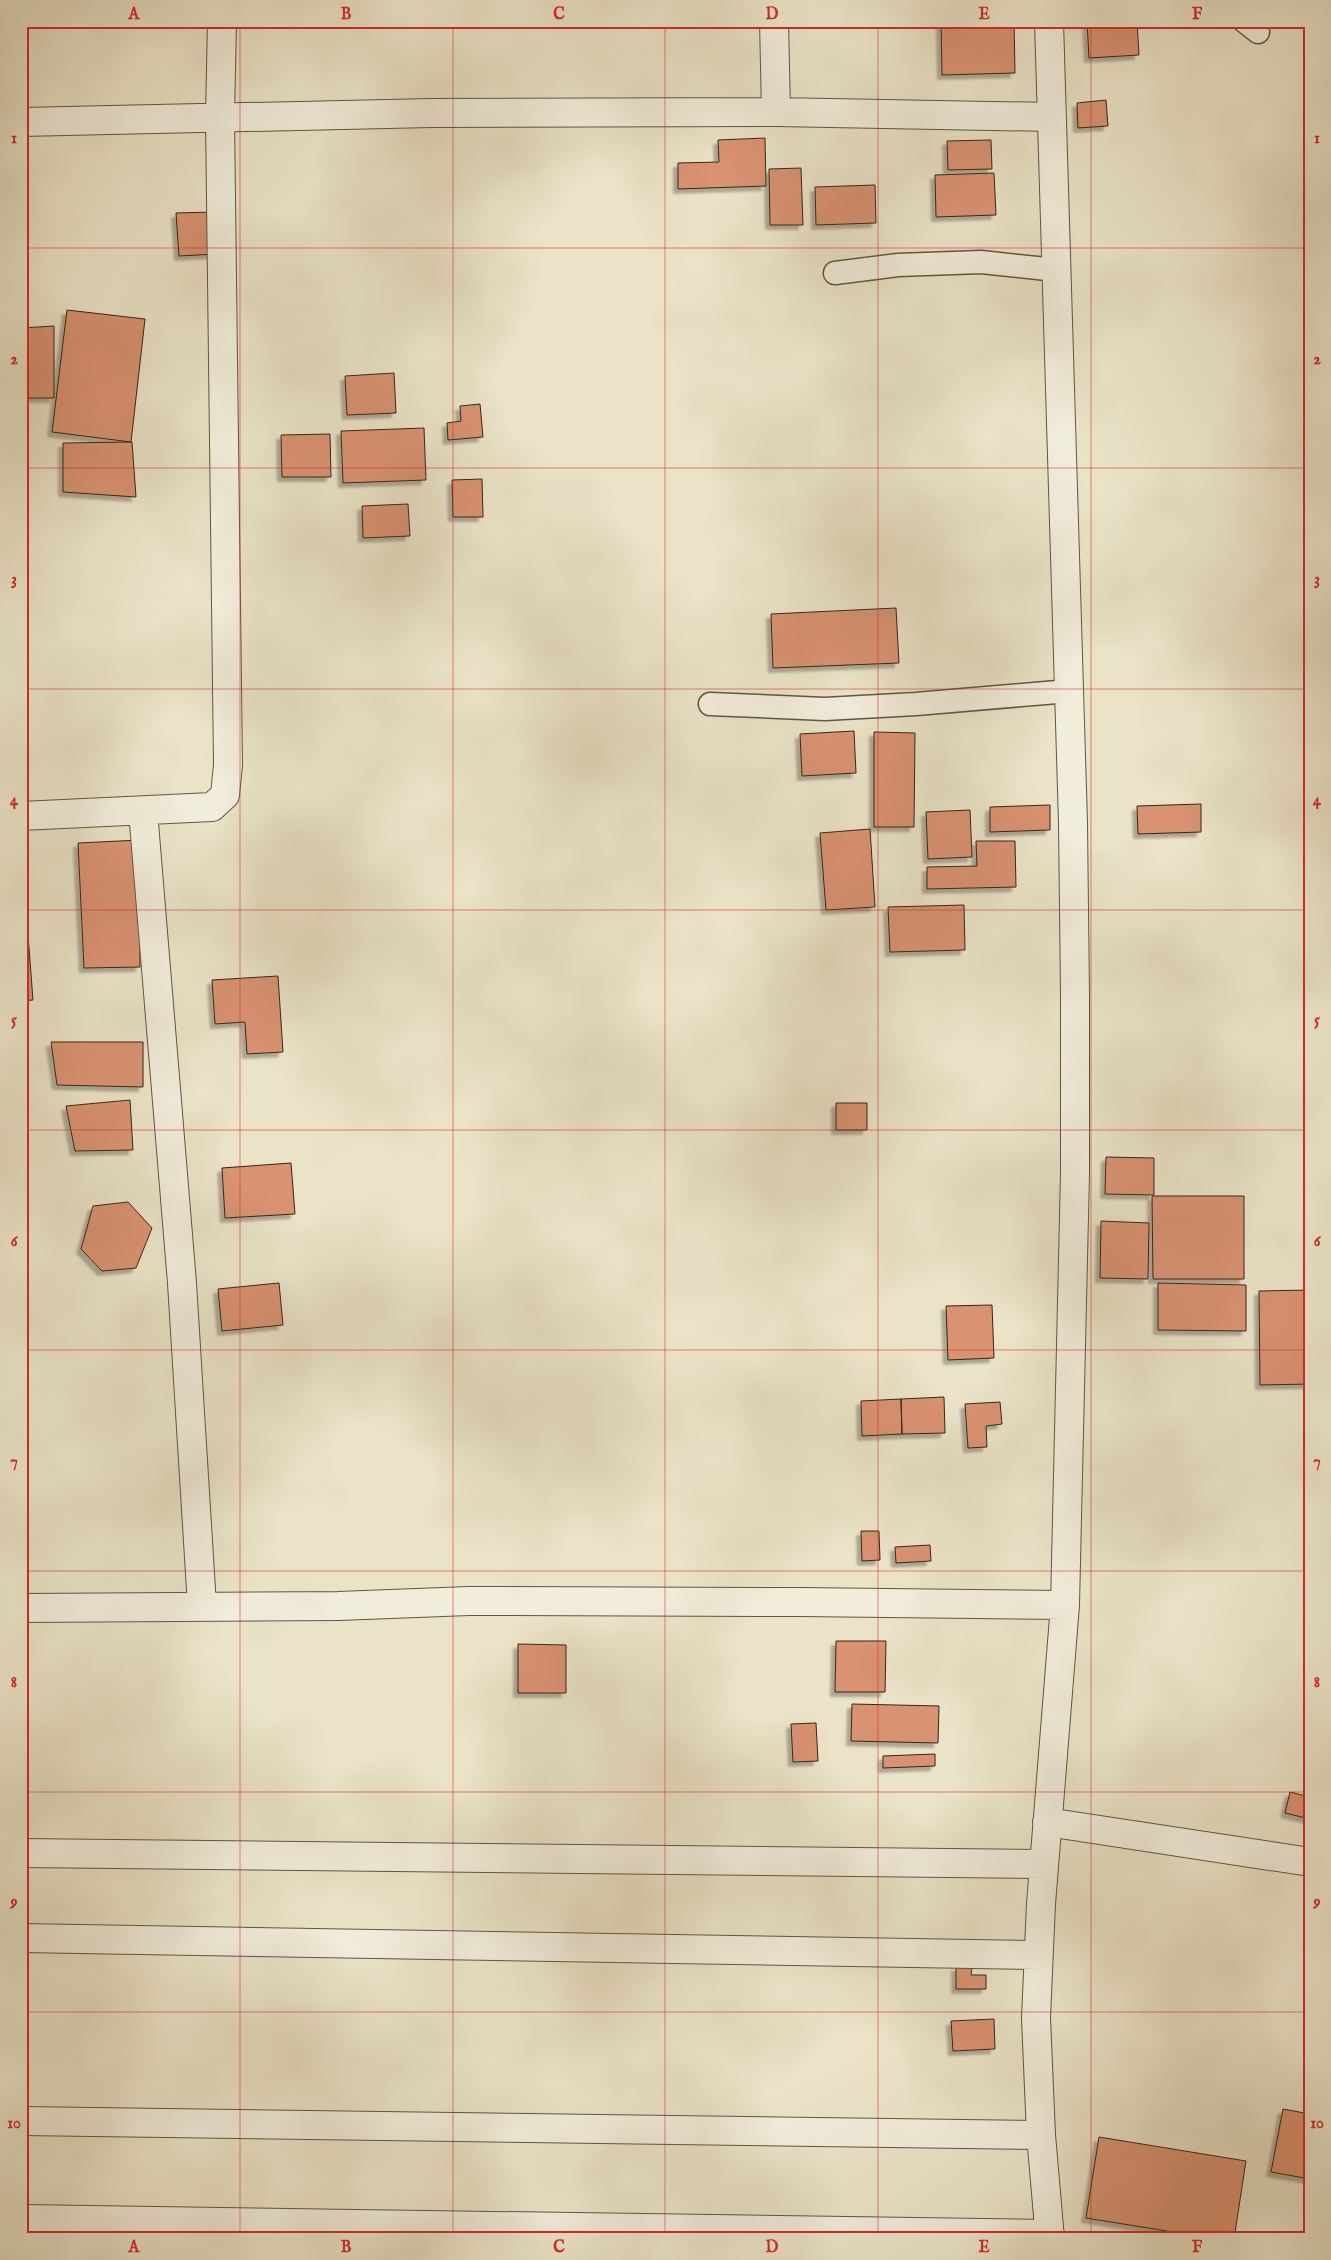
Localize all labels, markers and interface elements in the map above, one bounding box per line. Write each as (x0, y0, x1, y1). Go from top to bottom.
text: A (128, 5, 141, 25)
text: B (341, 5, 352, 25)
text: C (553, 5, 565, 25)
text: D (766, 5, 779, 25)
text: E (978, 5, 990, 25)
text: F (1192, 5, 1203, 25)
text: 1 (11, 129, 17, 149)
text: 1 (1314, 129, 1320, 149)
text: 2 (10, 350, 18, 370)
text: 2 (1313, 350, 1321, 370)
text: 3 (11, 570, 17, 590)
text: 3 (1314, 570, 1320, 590)
text: 4 (10, 791, 19, 811)
text: 4 (1313, 791, 1322, 811)
text: 5 (11, 1011, 17, 1031)
text: 5 (1314, 1011, 1320, 1031)
text: 6 (11, 1232, 19, 1252)
text: 6 (1314, 1232, 1322, 1252)
text: 7 (10, 1452, 18, 1472)
text: 7 (1313, 1452, 1321, 1472)
text: 8 (11, 1673, 17, 1693)
text: 8 (1314, 1673, 1320, 1693)
text: 9 (10, 1893, 18, 1913)
text: 9 (1313, 1893, 1321, 1913)
text: 10 (7, 2114, 21, 2134)
text: 10 (1310, 2114, 1324, 2134)
text: A (128, 2238, 141, 2258)
text: B (341, 2238, 352, 2258)
text: C (553, 2238, 565, 2258)
text: D (766, 2238, 779, 2258)
text: E (978, 2238, 990, 2258)
text: F (1192, 2238, 1203, 2258)

